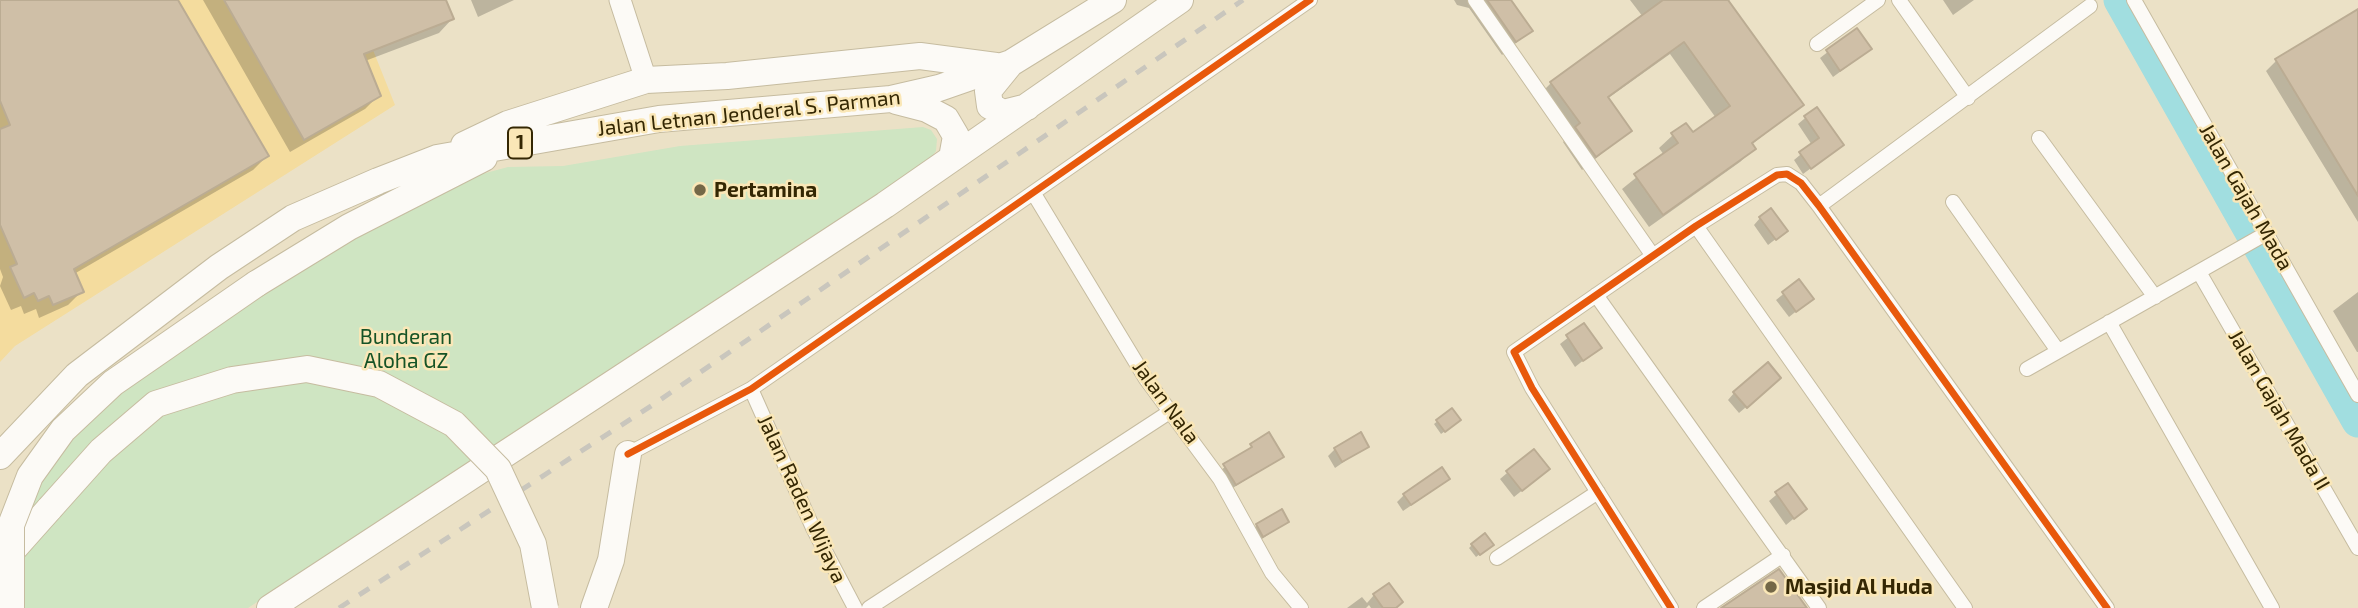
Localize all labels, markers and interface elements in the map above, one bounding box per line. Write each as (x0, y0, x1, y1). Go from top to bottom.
street label: Jalan Letnan Jenderal S. Parman (596, 85, 902, 141)
street label: Jalan Gajah Mada (2194, 119, 2298, 275)
road number: 1 (508, 127, 532, 158)
place label: Pertamina (714, 177, 817, 203)
marker: Pertamina (692, 182, 708, 198)
park label: Bunderan Aloha GZ (360, 324, 452, 374)
street label: Jalan Gajah Mada II (2223, 325, 2335, 495)
street label: Jalan Nala (1127, 355, 1205, 449)
street label: Jalan Raden Wijaya (752, 411, 852, 587)
place label: Masjid Al Huda (1785, 574, 1933, 600)
marker: Masjid Al Huda (1763, 579, 1779, 595)

